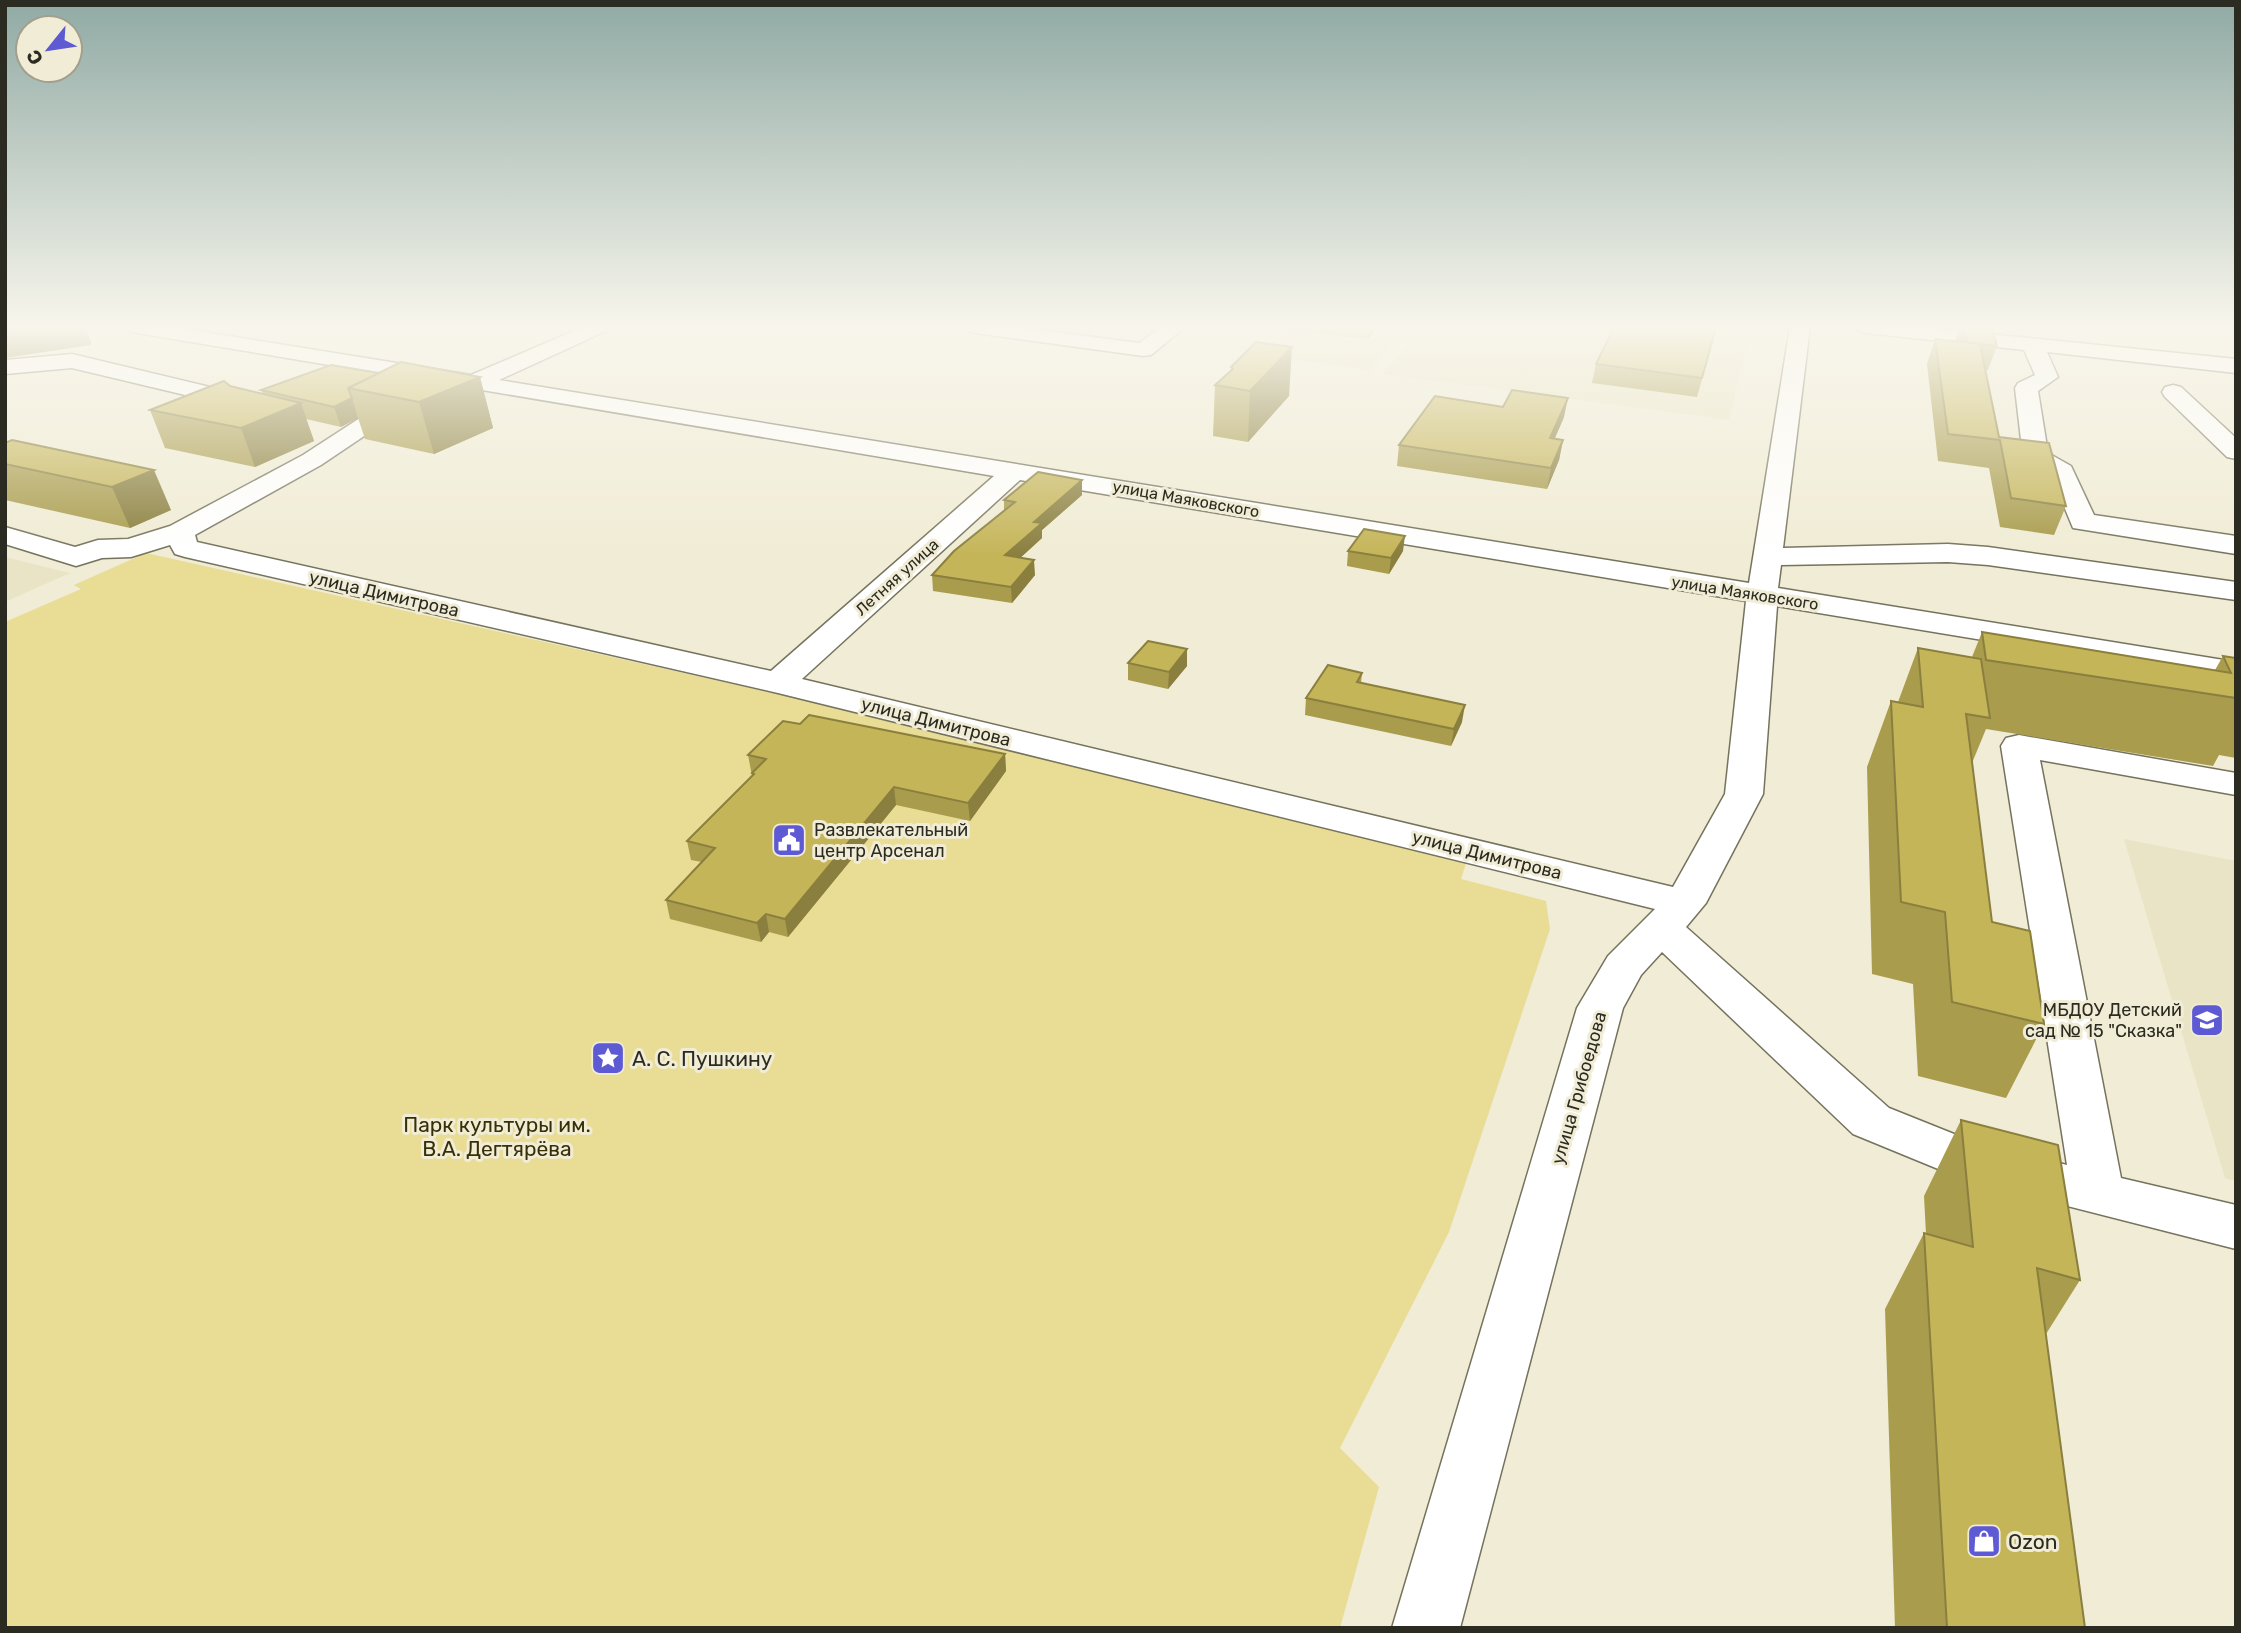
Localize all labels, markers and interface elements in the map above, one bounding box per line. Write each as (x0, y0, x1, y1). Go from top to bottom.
north arrow (14, 14, 84, 84)
text: С (21, 46, 48, 69)
street label: улица Маяковского (1111, 477, 1261, 521)
street label: Летняя улица (851, 535, 943, 619)
street label: улица Димитрова (307, 566, 461, 622)
street label: улица Маяковского (1670, 572, 1820, 614)
street label: улица Димитрова (859, 693, 1013, 751)
place label: Развлекательный центр Арсенал (814, 819, 968, 862)
public building icon: Развлекательный центр Арсенал (770, 821, 808, 859)
street label: улица Димитрова (1410, 826, 1564, 884)
place label: МБДОУ Детский сад № 15 "Сказка" (2025, 999, 2182, 1042)
school or university icon: МБДОУ Детский сад № 15 "Сказка" (2188, 1001, 2226, 1039)
street label: улица Грибоедова (1547, 1009, 1611, 1167)
place icon: А. С. Пушкину (589, 1039, 627, 1077)
place label: А. С. Пушкину (632, 1046, 772, 1071)
park label: Парк культуры им. В.А. Дегтярёва (403, 1112, 591, 1161)
shop icon: Ozon (1965, 1522, 2003, 1560)
place label: Ozon (2008, 1529, 2058, 1554)

